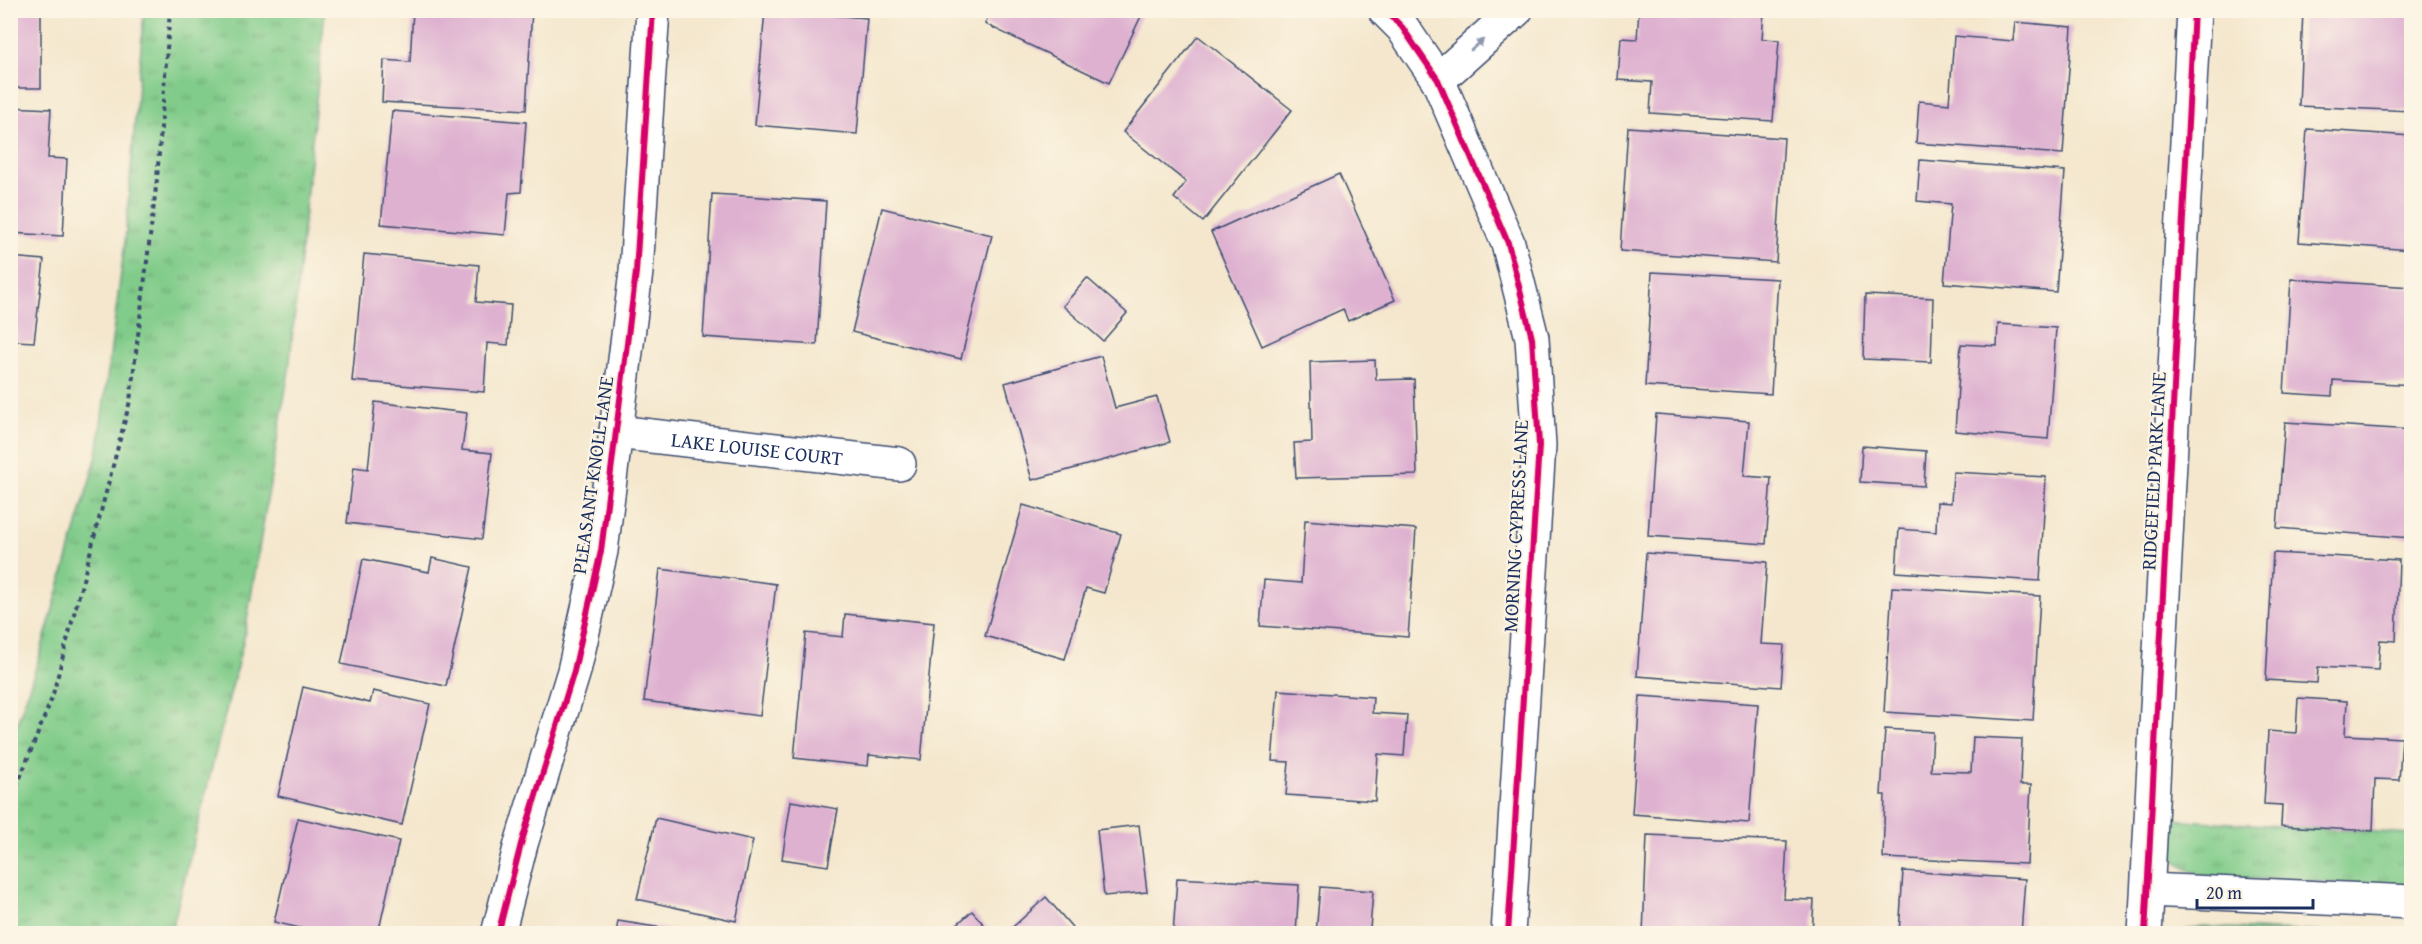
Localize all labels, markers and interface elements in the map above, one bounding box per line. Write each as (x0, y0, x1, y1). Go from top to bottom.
one-way arrow (1469, 39, 1484, 52)
street label: RIDGEFIELD PARK LANE (2133, 371, 2173, 571)
street label: PLEASANT KNOLL LANE (564, 374, 620, 576)
street label: MORNING CYPRESS LANE (1495, 419, 1535, 633)
street label: LAKE LOUISE COURT (670, 424, 844, 472)
scale bar (2197, 872, 2312, 910)
text: 20 m (2206, 879, 2242, 906)

